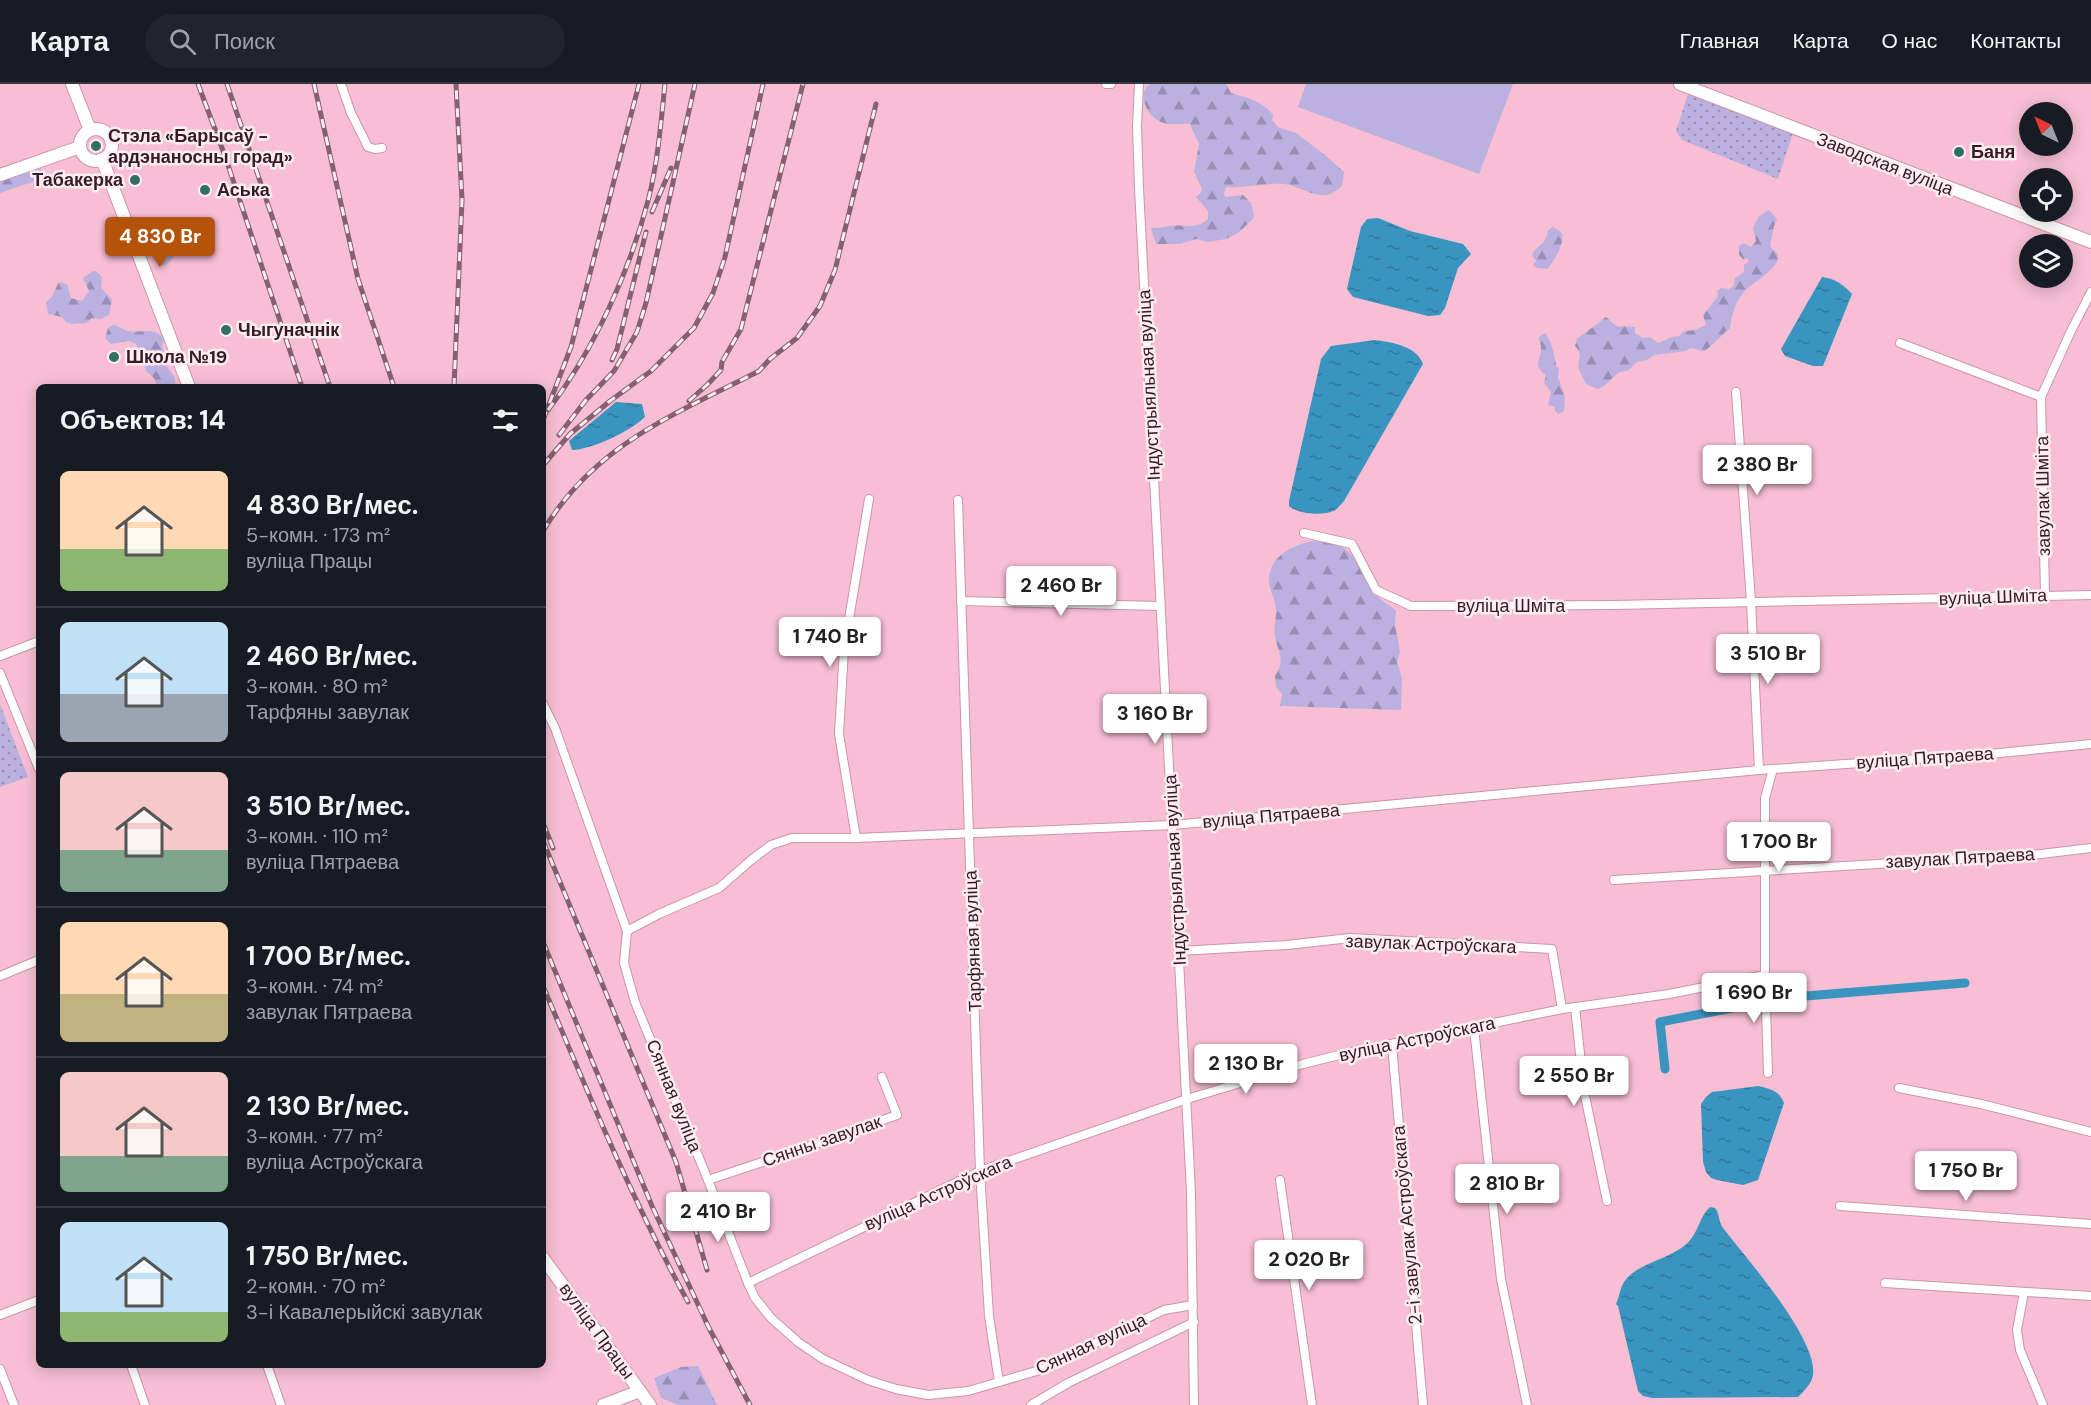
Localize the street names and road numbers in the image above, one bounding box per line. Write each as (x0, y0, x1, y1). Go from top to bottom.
street label: Заводская вуліца (1813, 127, 1958, 201)
street label: Індустрыяльная вуліца (1132, 288, 1166, 481)
street label: завулак Шміта (2030, 435, 2056, 556)
street label: вуліца Шміта (1938, 583, 2049, 611)
street label: вуліца Шміта (1457, 594, 1566, 618)
street label: вуліца Пятраева (1855, 741, 1996, 775)
street label: Індустрыяльная вуліца (1158, 773, 1192, 966)
street label: вуліца Пятраева (1201, 798, 1342, 834)
street label: завулак Пятраева (1885, 842, 2036, 874)
street label: Тарфяная вуліца (959, 869, 987, 1012)
street label: завулак Астроўскага (1345, 929, 1518, 959)
street label: вуліца Астроўскага (1337, 1011, 1498, 1067)
street label: Сянная вуліца (640, 1036, 708, 1157)
street label: Сянны завулак (759, 1109, 885, 1173)
street label: 2-і завулак Астроўскага (1386, 1123, 1428, 1326)
street label: вуліца Астроўскага (860, 1149, 1016, 1236)
street label: вуліца Працы (554, 1278, 640, 1384)
street label: Сянная вуліца (1032, 1307, 1151, 1380)

